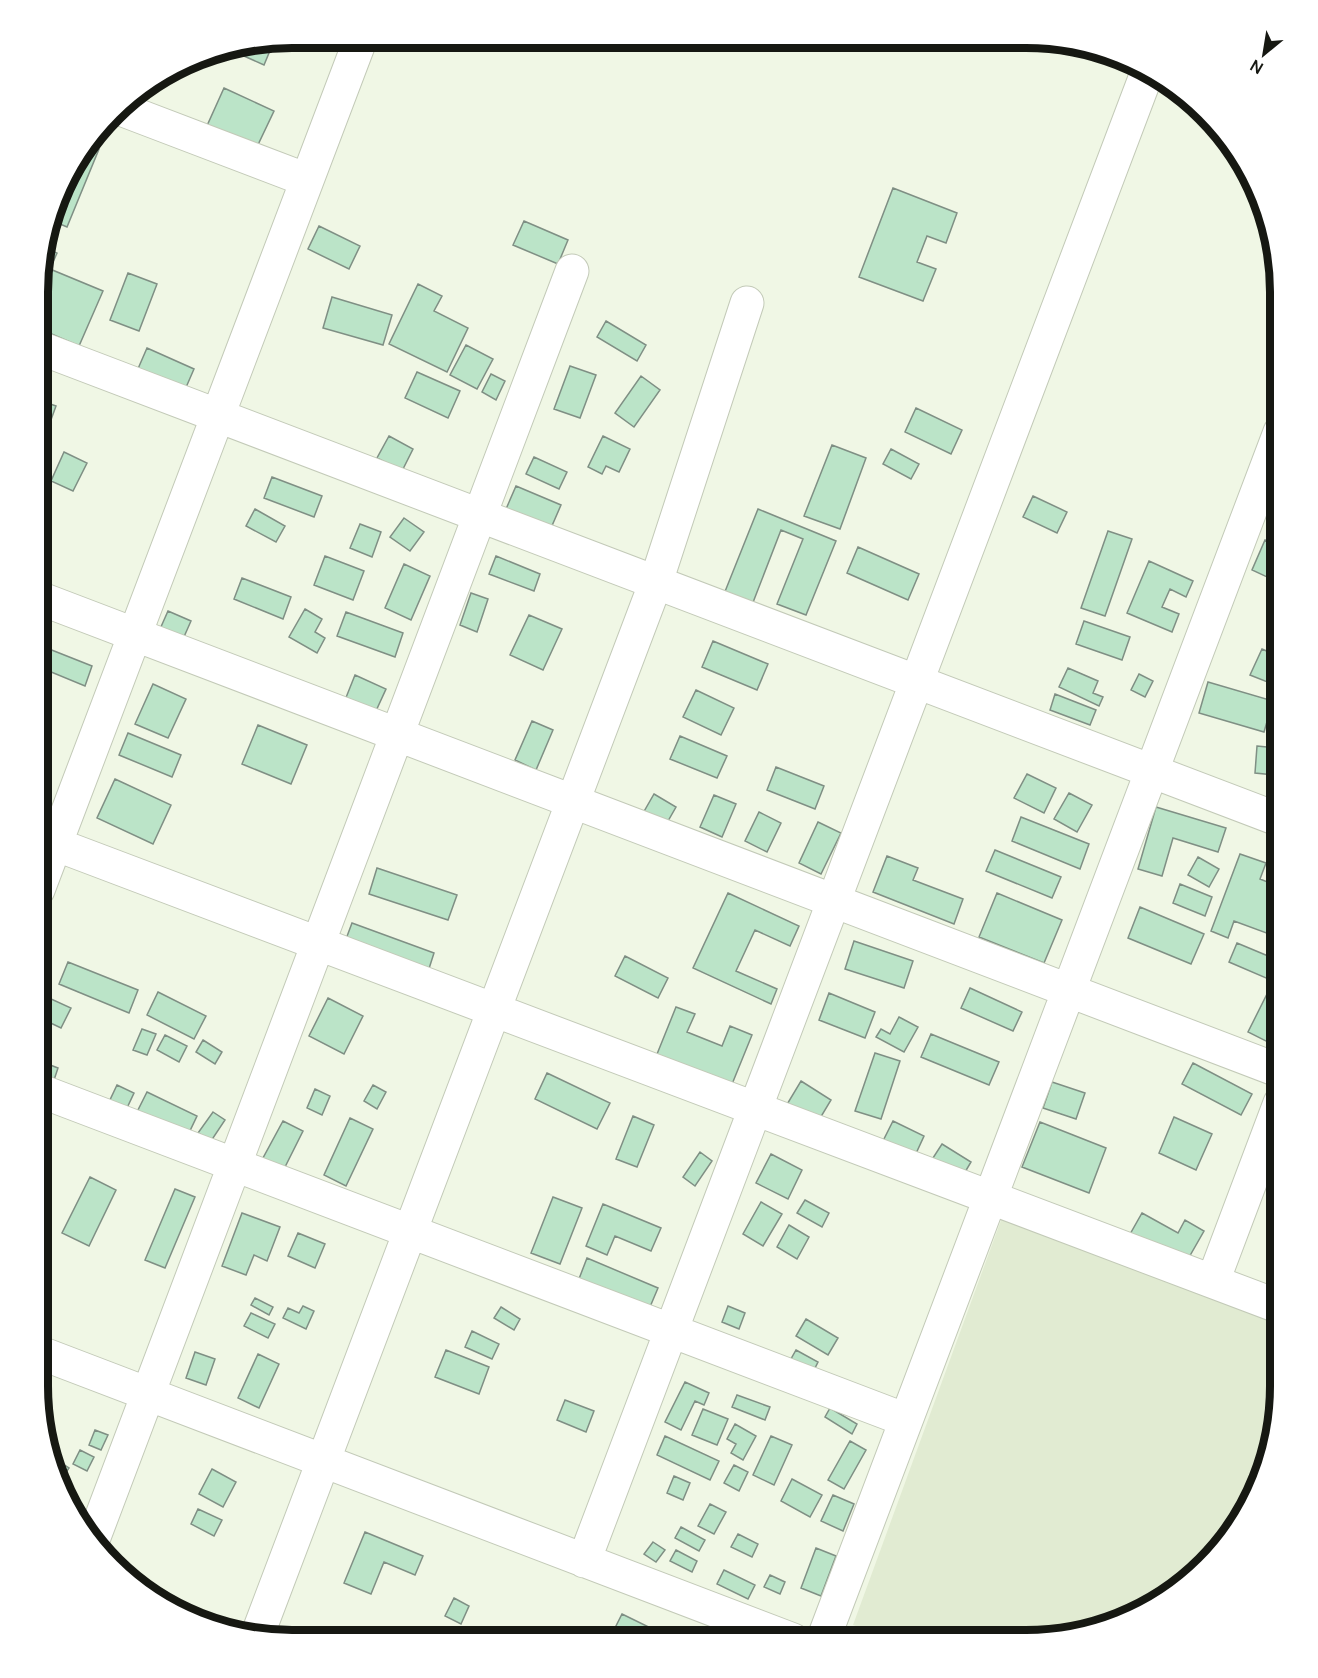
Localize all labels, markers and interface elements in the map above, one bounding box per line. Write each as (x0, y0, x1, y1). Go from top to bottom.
north arrow (1234, 24, 1294, 84)
text: N (1246, 55, 1267, 79)

